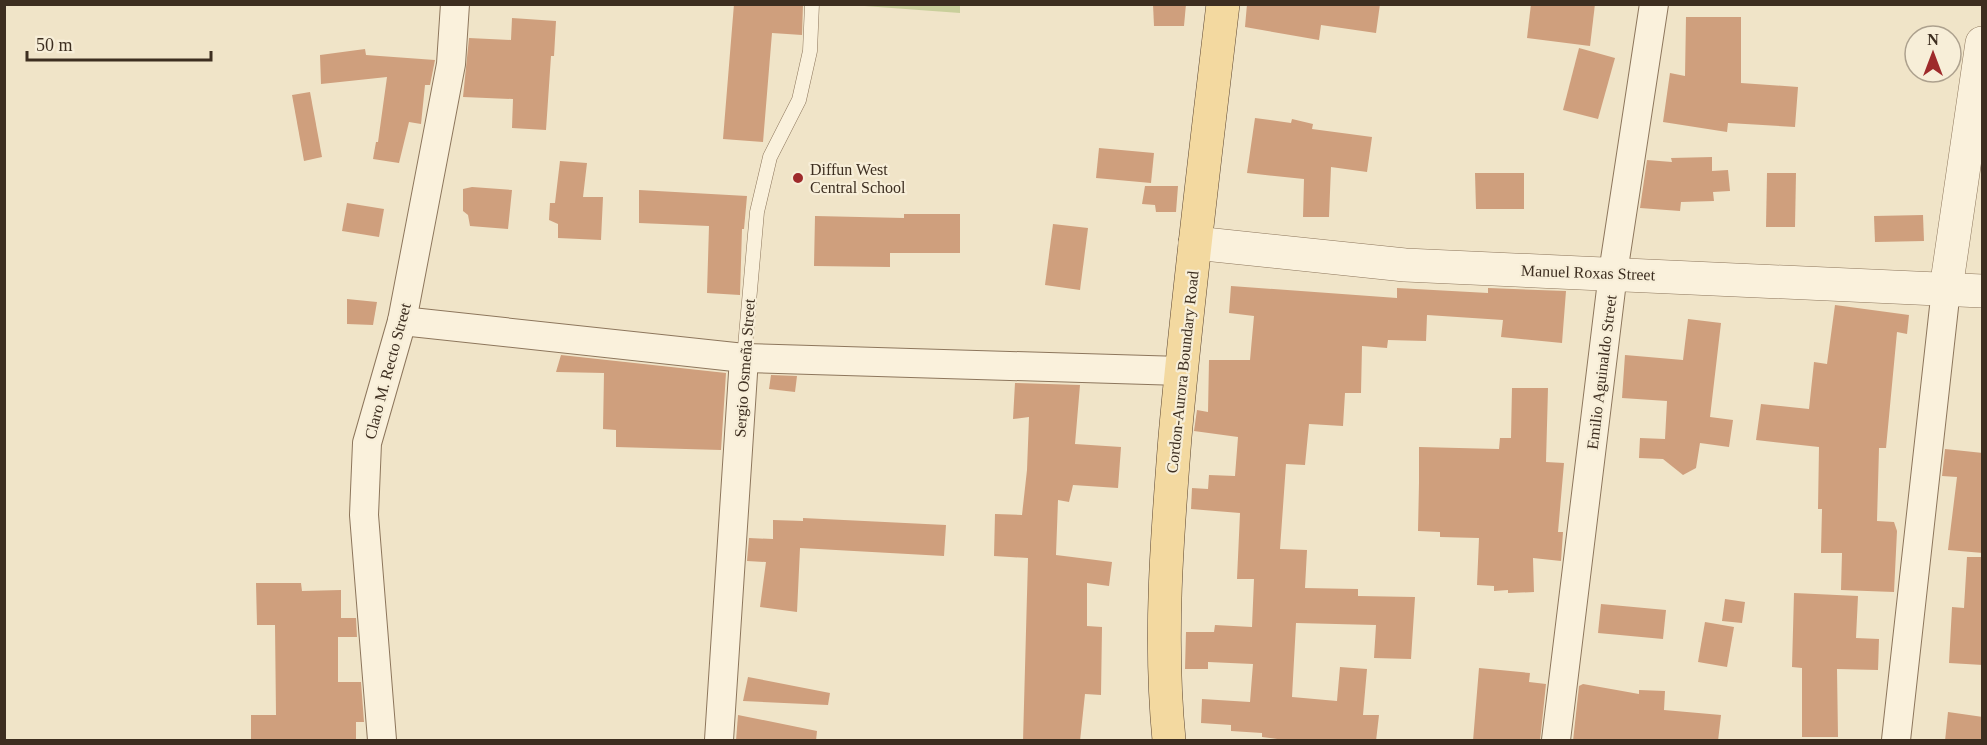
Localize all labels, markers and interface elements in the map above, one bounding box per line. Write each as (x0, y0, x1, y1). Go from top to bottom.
scale bar (27, 24, 212, 62)
north arrow (1903, 24, 1963, 84)
text: N (1927, 31, 1939, 48)
text: 50 m (36, 35, 73, 55)
place label: Diffun West Central School (810, 161, 906, 196)
marker: Diffun West Central School (791, 171, 805, 185)
street label: Manuel Roxas Street (1521, 262, 1656, 283)
street label: Cordon-Aurora Boundary Road (1163, 270, 1203, 474)
street label: Emilio Aguinaldo Street (1584, 293, 1620, 450)
street label: Sergio Osmeña Street (731, 297, 759, 438)
street label: Claro M. Recto Street (361, 301, 414, 441)

